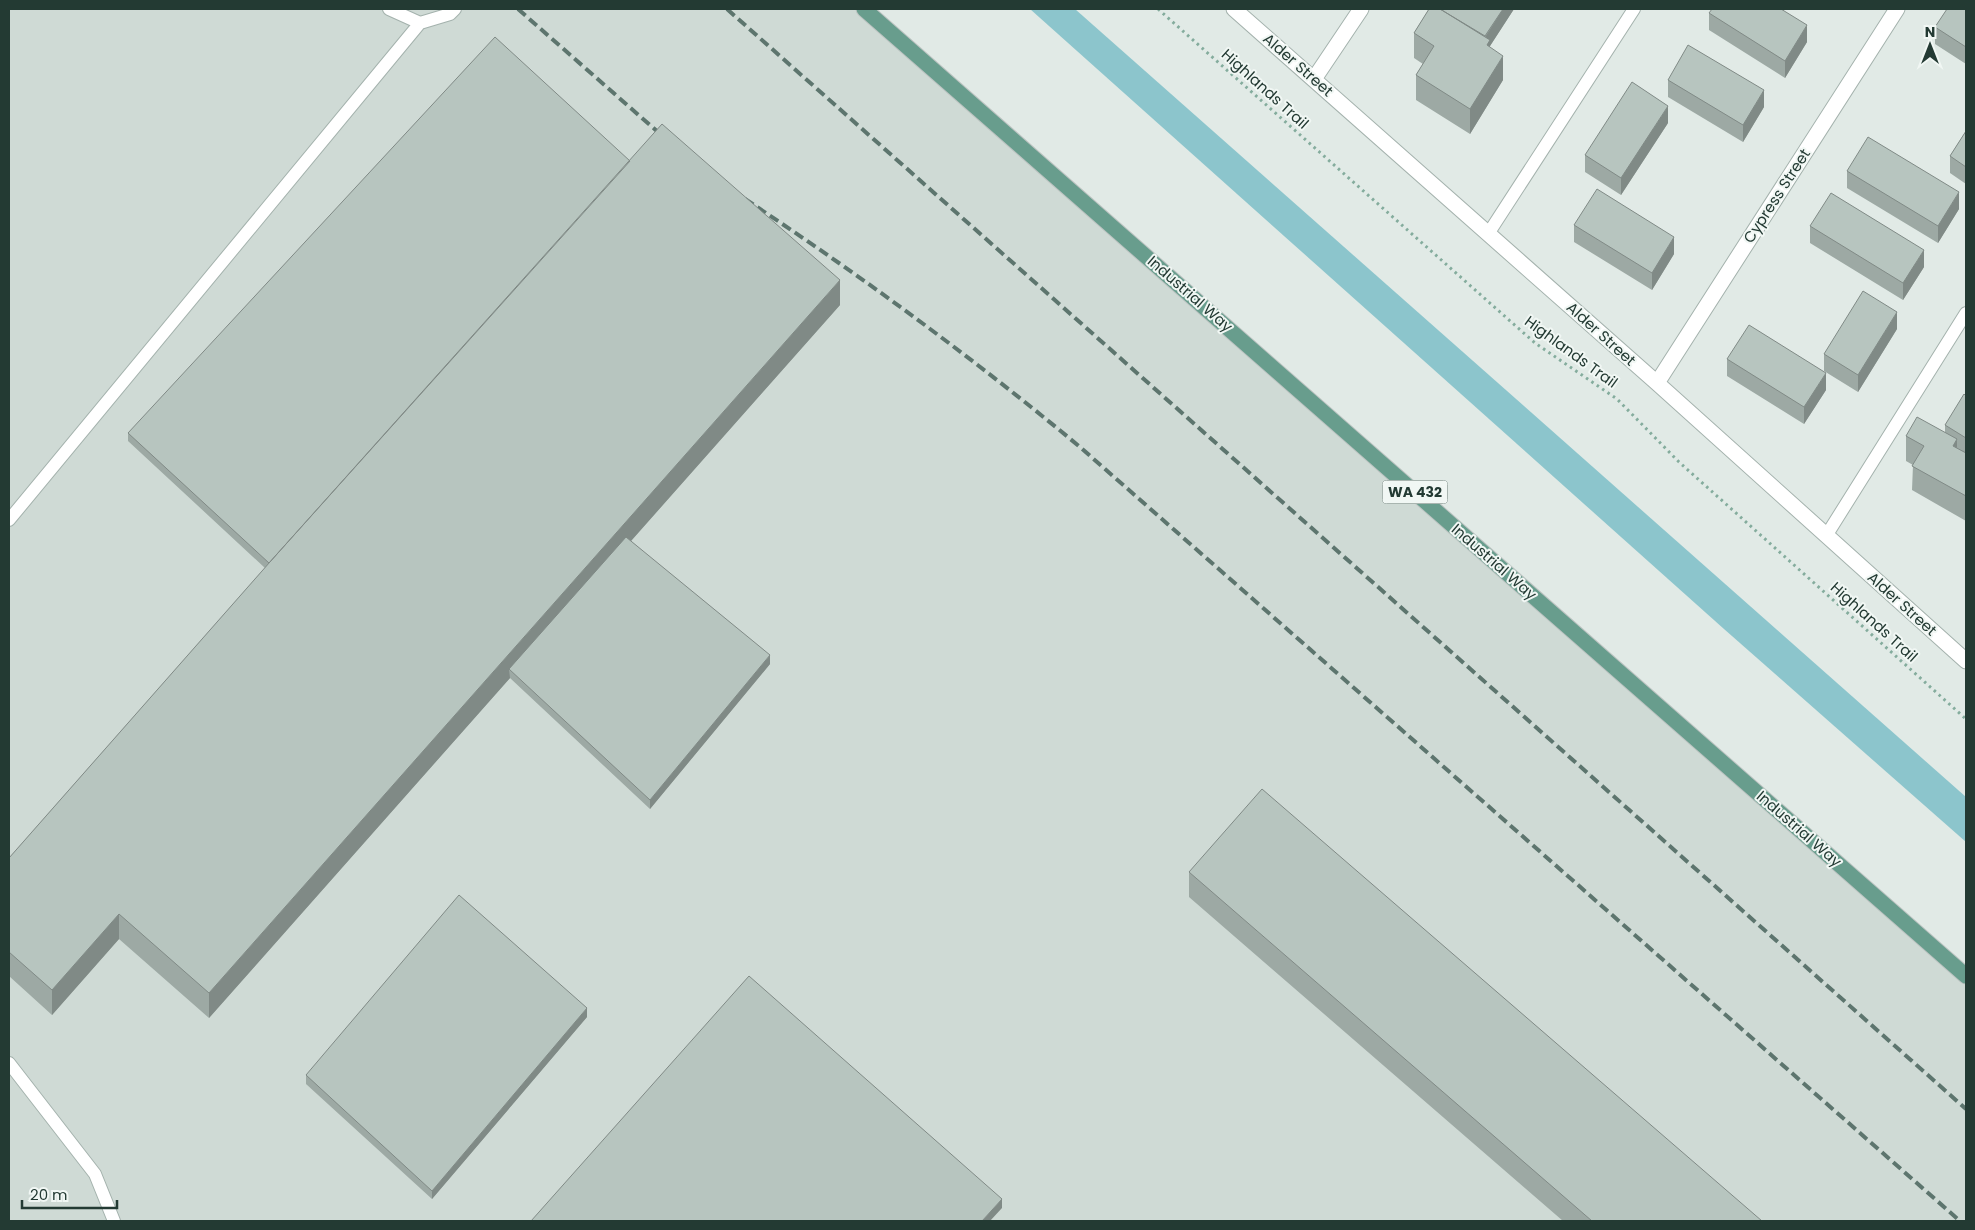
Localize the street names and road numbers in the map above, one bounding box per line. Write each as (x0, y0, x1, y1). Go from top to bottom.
street label: Alder Street (1259, 28, 1338, 101)
street label: Highlands Trail (1217, 44, 1313, 133)
street label: Cypress Street (1738, 144, 1815, 247)
street label: Industrial Way (1143, 251, 1238, 337)
street label: Alder Street (1562, 297, 1641, 370)
street label: Highlands Trail (1520, 311, 1622, 393)
road number: WA 432 (1382, 481, 1448, 504)
street label: Industrial Way (1447, 519, 1542, 605)
street label: Alder Street (1863, 567, 1942, 640)
street label: Highlands Trail (1826, 577, 1922, 666)
street label: Industrial Way (1752, 786, 1847, 872)

